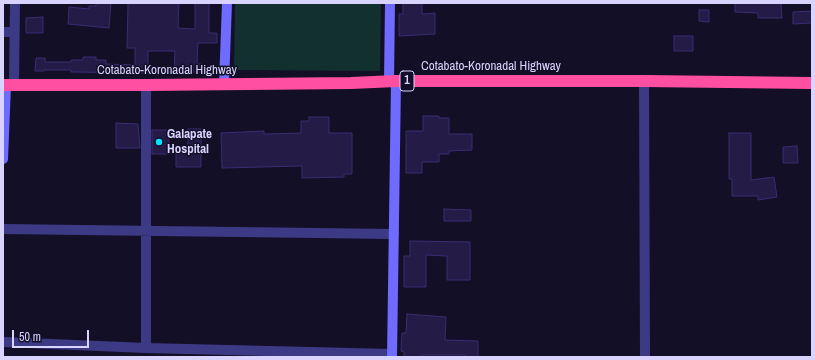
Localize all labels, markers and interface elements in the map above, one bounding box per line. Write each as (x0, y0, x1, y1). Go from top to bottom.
street label: Cotabato-Koronadal Highway (421, 59, 561, 75)
street label: Cotabato-Koronadal Highway (97, 63, 237, 79)
road number: 1 (400, 71, 414, 91)
place label: Galapate Hospital (167, 127, 212, 158)
marker: Galapate Hospital (154, 137, 164, 147)
scale bar (14, 322, 91, 348)
text: 50 m (19, 329, 41, 345)

